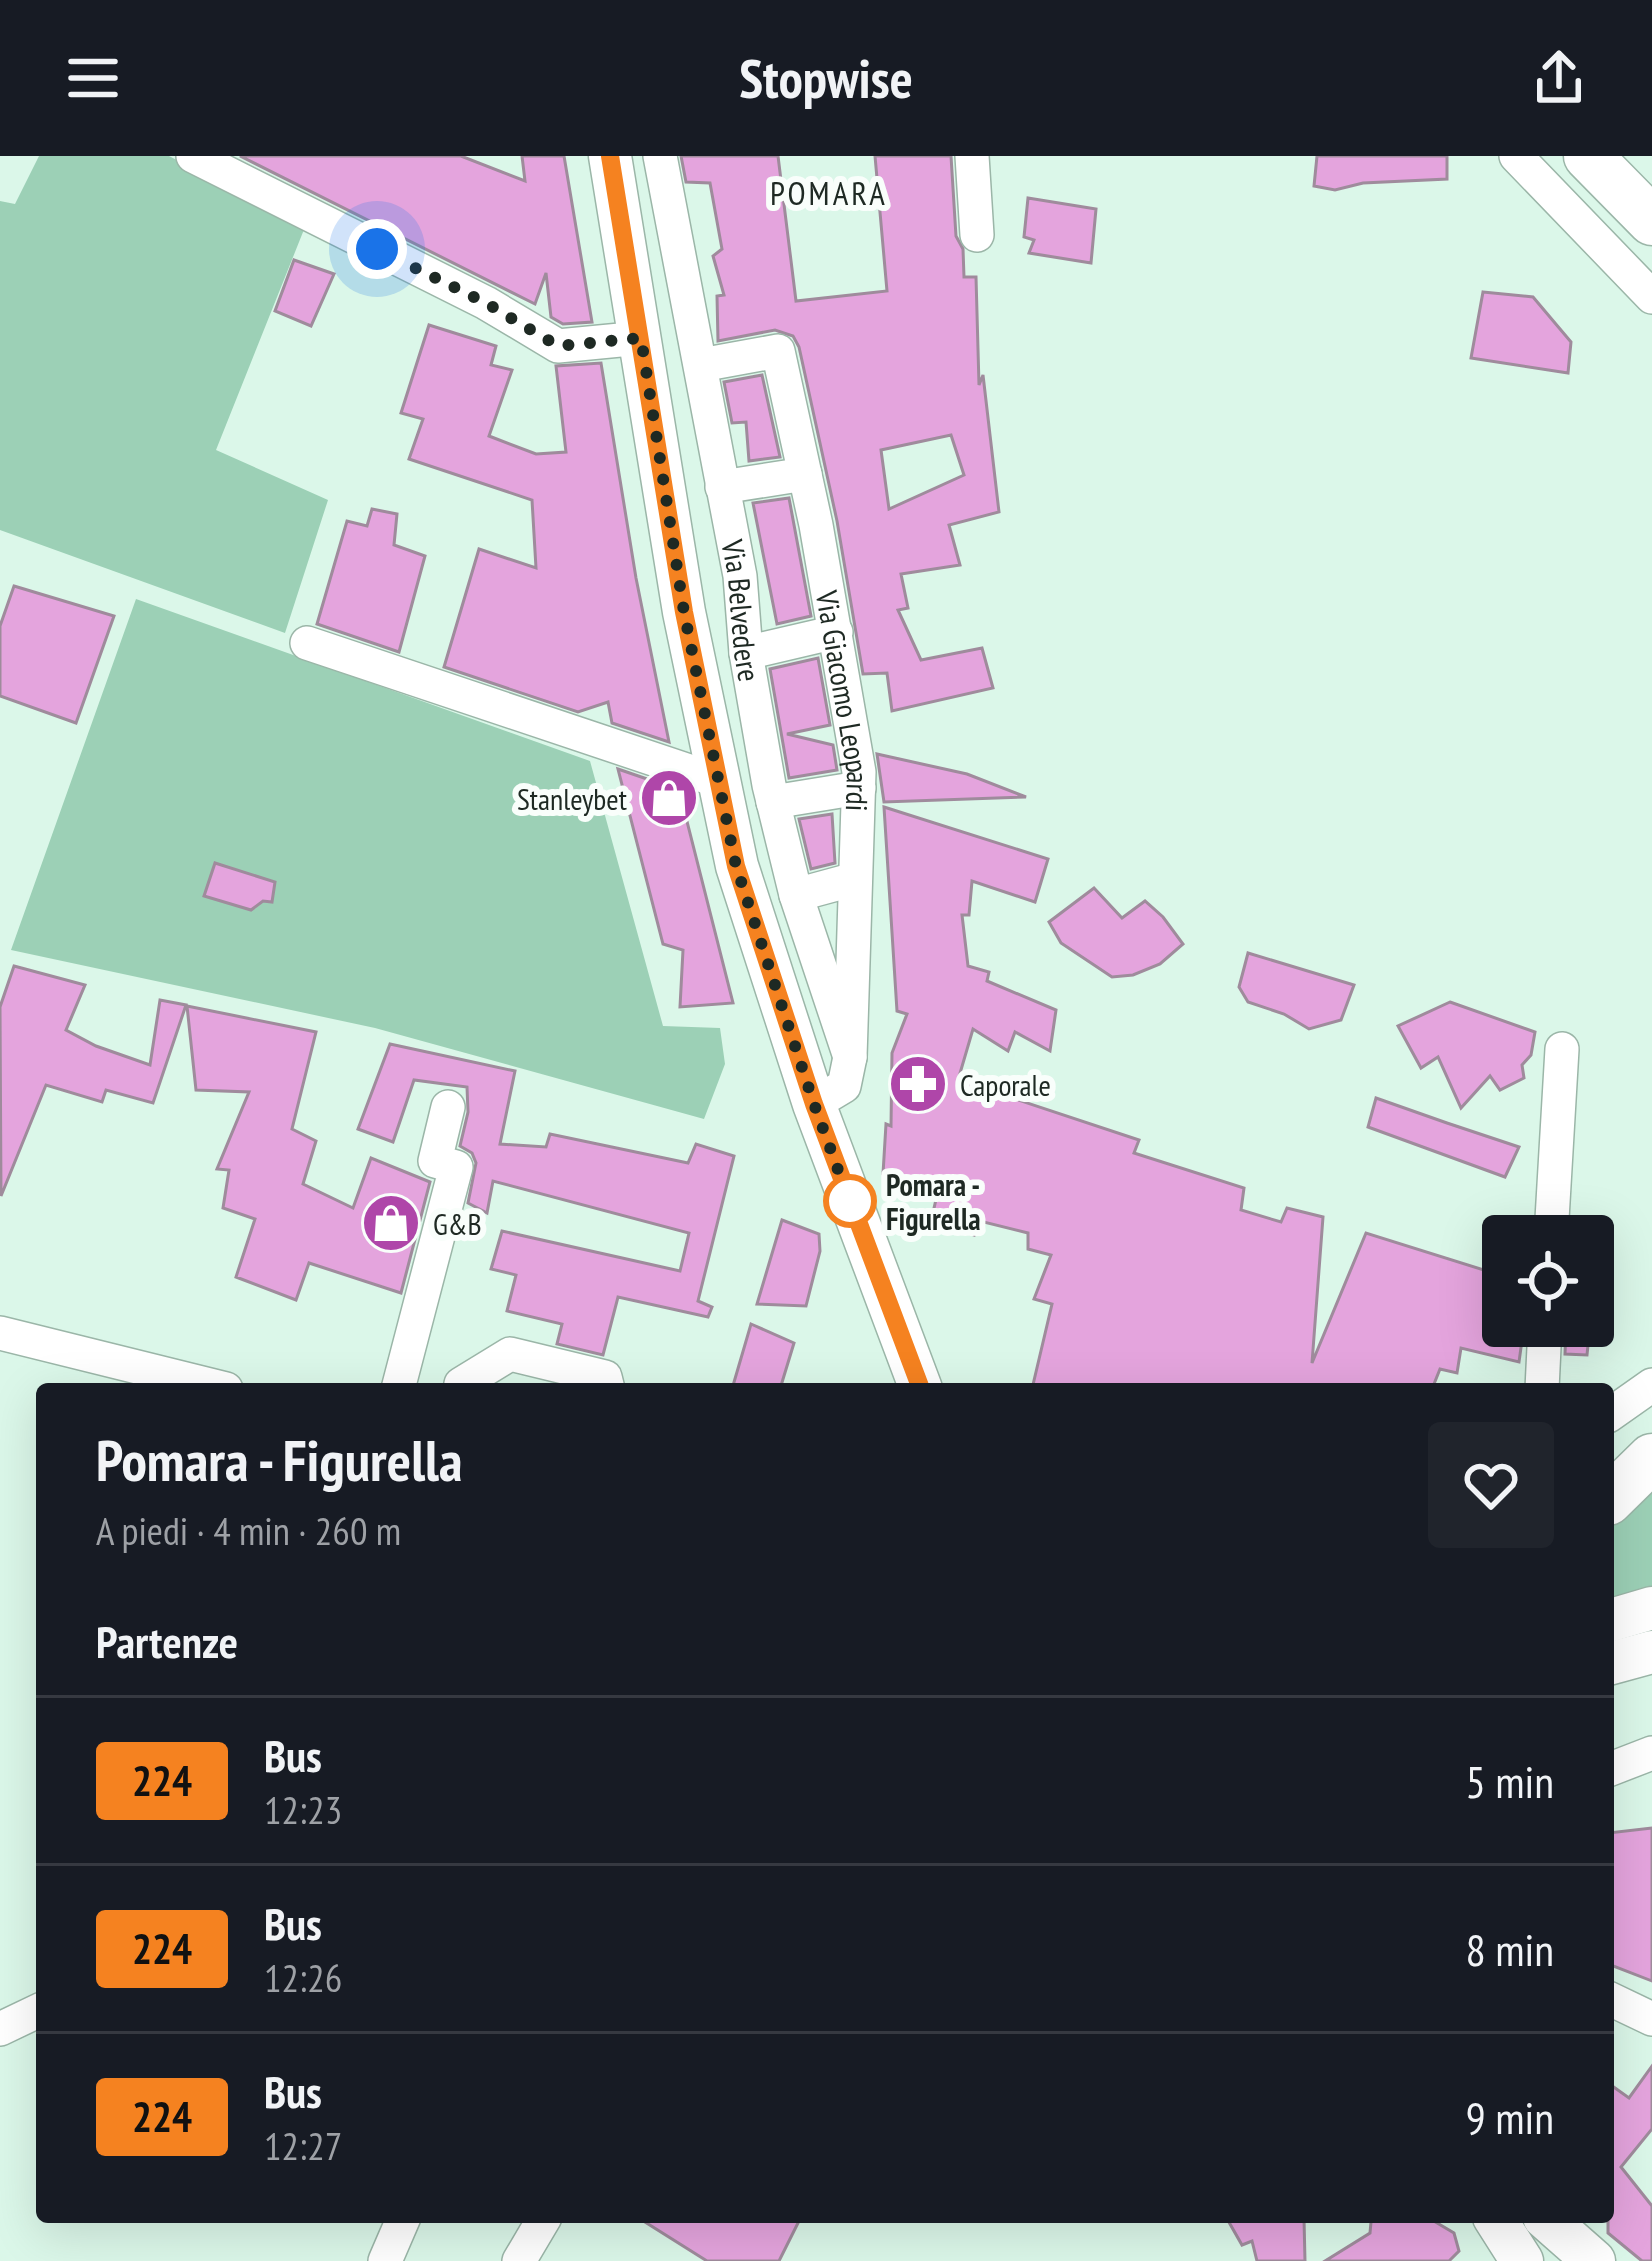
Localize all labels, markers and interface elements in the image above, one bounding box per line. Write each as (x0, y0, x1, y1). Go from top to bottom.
text: Stopwise (739, 43, 913, 113)
icon: menu (60, 45, 126, 111)
icon: share (1526, 45, 1592, 111)
district label: POMARA (770, 171, 888, 214)
your location (347, 219, 407, 279)
street label: Via Belvedere (714, 535, 770, 684)
street label: Via Giacomo Leopardi (808, 587, 878, 812)
shop icon: Stanleybet (638, 767, 700, 829)
place label: Stanleybet (517, 779, 628, 818)
pharmacy icon: Caporale (887, 1053, 949, 1115)
place label: Caporale (960, 1065, 1051, 1104)
place label: Pomara - Figurella (886, 1165, 981, 1238)
marker: Pomara - Figurella (825, 1176, 875, 1226)
shop icon: G&B (360, 1192, 422, 1254)
place label: G&B (433, 1204, 482, 1243)
map controls (1482, 1215, 1614, 1347)
button: locate (1482, 1215, 1614, 1347)
button: heart (1428, 1422, 1554, 1548)
text: Pomara - Figurella (96, 1423, 462, 1497)
text: A piedi · 4 min · 260 m (96, 1505, 401, 1556)
text: Partenze (96, 1612, 238, 1670)
text: Bus (264, 1726, 322, 1784)
text: 5 min (1465, 1752, 1554, 1810)
text: 224 (132, 1753, 192, 1808)
text: 12:23 (264, 1784, 342, 1835)
text: Bus (264, 1894, 322, 1952)
text: 8 min (1465, 1920, 1554, 1978)
text: 224 (132, 1921, 192, 1976)
text: 12:26 (264, 1952, 342, 2003)
text: Bus (264, 2062, 322, 2120)
text: 9 min (1465, 2088, 1554, 2146)
text: 224 (132, 2089, 192, 2144)
text: 12:27 (264, 2120, 342, 2171)

